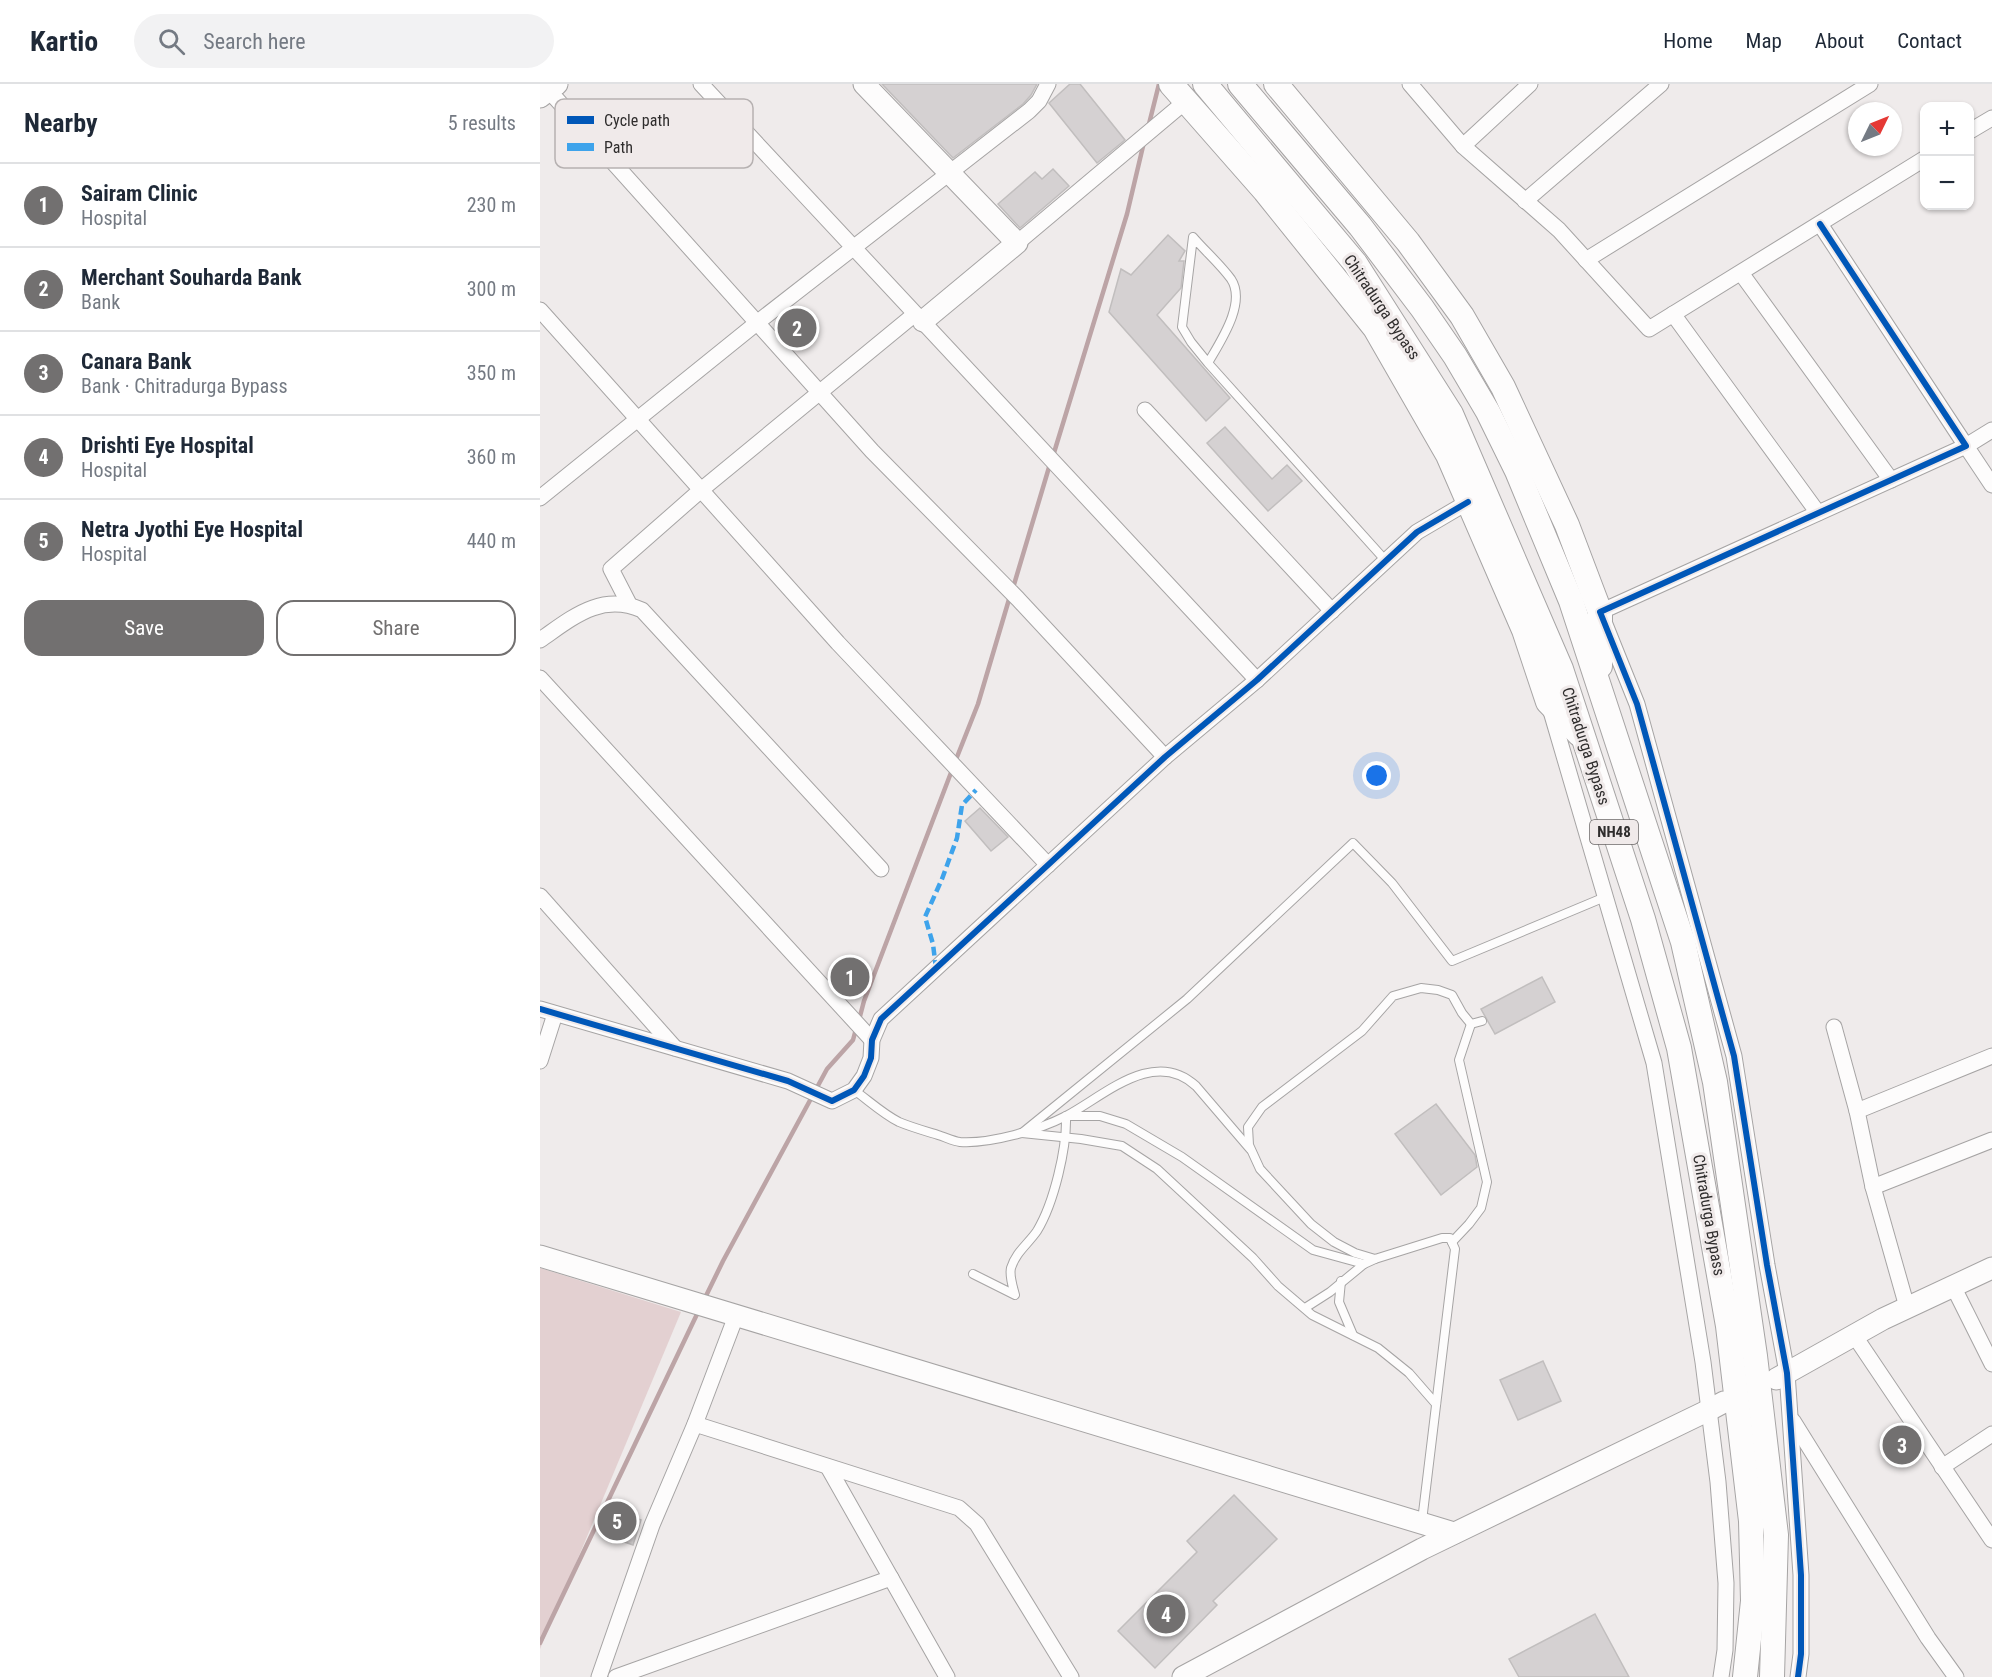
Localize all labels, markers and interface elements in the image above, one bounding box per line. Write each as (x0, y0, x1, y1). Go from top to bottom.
search box (134, 14, 554, 68)
text: Kartio (30, 25, 98, 58)
icon: search (155, 25, 188, 58)
text: Search here (203, 29, 306, 54)
text: Home (1663, 29, 1713, 53)
text: Map (1746, 29, 1782, 53)
text: About (1815, 29, 1864, 53)
text: Contact (1897, 29, 1962, 53)
legend (555, 99, 753, 168)
north arrow (1848, 102, 1902, 156)
map controls (1920, 102, 1974, 210)
button: + (1920, 102, 1974, 156)
text: Nearby (24, 108, 98, 138)
text: 5 results (448, 111, 516, 135)
text: Cycle path (604, 111, 670, 130)
text: Path (604, 138, 633, 157)
button: − (1920, 156, 1974, 210)
text: Sairam Clinic (81, 181, 198, 206)
text: 1 (38, 193, 49, 217)
text: 230 m (467, 193, 516, 217)
text: Hospital (81, 206, 147, 230)
street label: Chitradurga Bypass (1340, 251, 1424, 363)
text: Merchant Souharda Bank (81, 265, 302, 290)
text: 2 (38, 277, 49, 301)
text: 300 m (467, 277, 516, 301)
text: Bank (81, 290, 120, 314)
pin: 2 (778, 306, 816, 350)
text: Canara Bank (81, 349, 192, 374)
text: 3 (38, 361, 49, 385)
text: 350 m (467, 361, 516, 385)
text: Bank · Chitradurga Bypass (81, 374, 288, 398)
text: Drishti Eye Hospital (81, 433, 254, 458)
text: 4 (38, 445, 49, 469)
text: 360 m (467, 445, 516, 469)
text: Hospital (81, 458, 147, 482)
text: Netra Jyothi Eye Hospital (81, 517, 303, 542)
text: 5 (38, 529, 49, 553)
text: 440 m (467, 529, 516, 553)
text: Hospital (81, 542, 147, 566)
button: Save (24, 600, 264, 656)
button: Share (276, 600, 516, 656)
street label: Chitradurga Bypass (1558, 685, 1614, 807)
your location (1362, 761, 1391, 790)
road number: NH48 (1590, 820, 1638, 844)
pin: 1 (830, 954, 870, 1000)
street label: Chitradurga Bypass (1689, 1153, 1729, 1277)
pin: 3 (1882, 1422, 1922, 1468)
pin: 5 (598, 1498, 637, 1544)
pin: 4 (1146, 1592, 1186, 1636)

